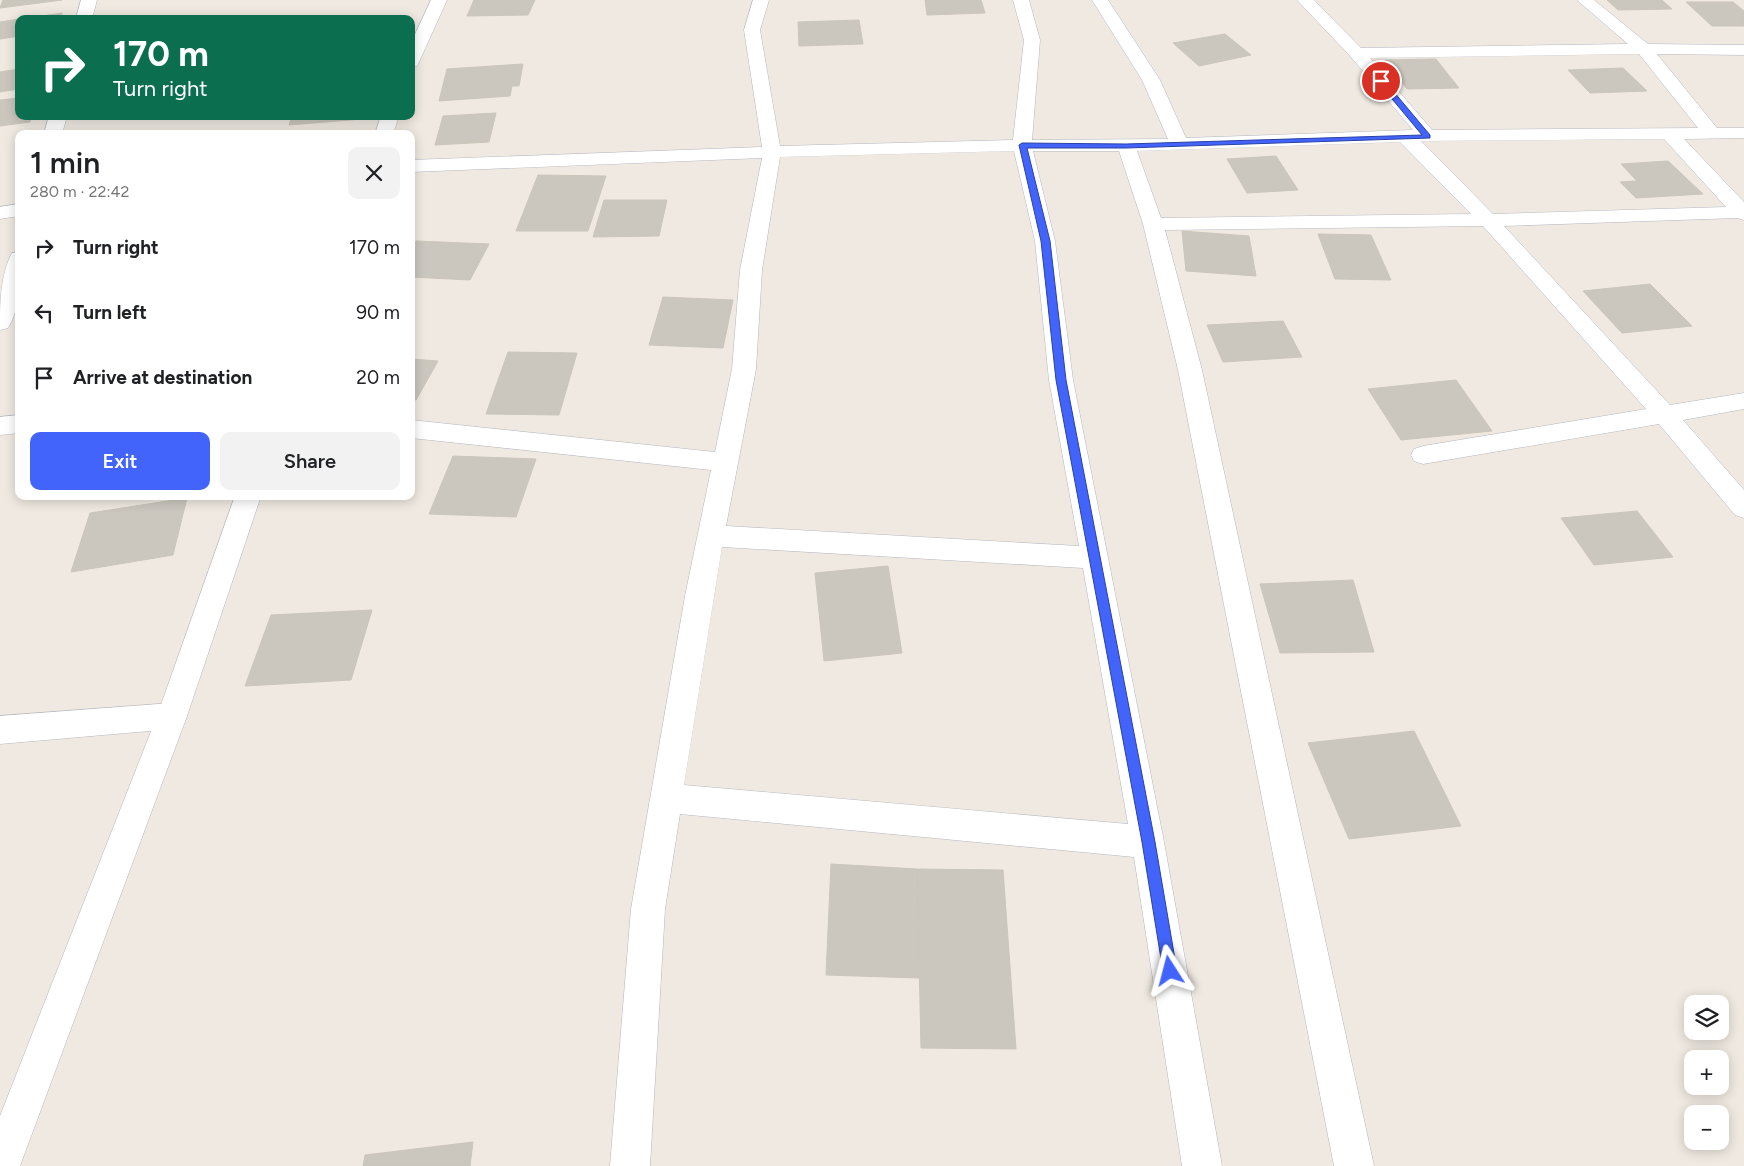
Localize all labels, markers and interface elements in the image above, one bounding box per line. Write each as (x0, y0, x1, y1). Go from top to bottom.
text: 170 m (113, 33, 209, 75)
icon: right (30, 35, 95, 100)
pin (1360, 60, 1402, 102)
icon: arrive (1367, 67, 1395, 95)
text: Turn right (113, 75, 208, 102)
text: 1 min (30, 144, 100, 181)
button: close (348, 147, 400, 199)
text: 280 m · 22:42 (30, 182, 129, 201)
icon: right (30, 234, 58, 262)
text: Turn right (73, 236, 159, 259)
text: 170 m (349, 236, 400, 259)
icon: left (30, 299, 58, 327)
text: Turn left (73, 301, 147, 324)
text: 90 m (356, 301, 400, 324)
icon: arrive (30, 364, 58, 392)
text: Arrive at destination (73, 366, 252, 389)
text: 20 m (356, 366, 400, 389)
button: Exit (30, 432, 210, 490)
button: Share (220, 432, 400, 490)
position arrow (1143, 944, 1195, 996)
map controls (1684, 995, 1729, 1150)
button: layers (1684, 995, 1729, 1040)
button: + (1684, 1050, 1729, 1095)
button: − (1684, 1105, 1729, 1150)

